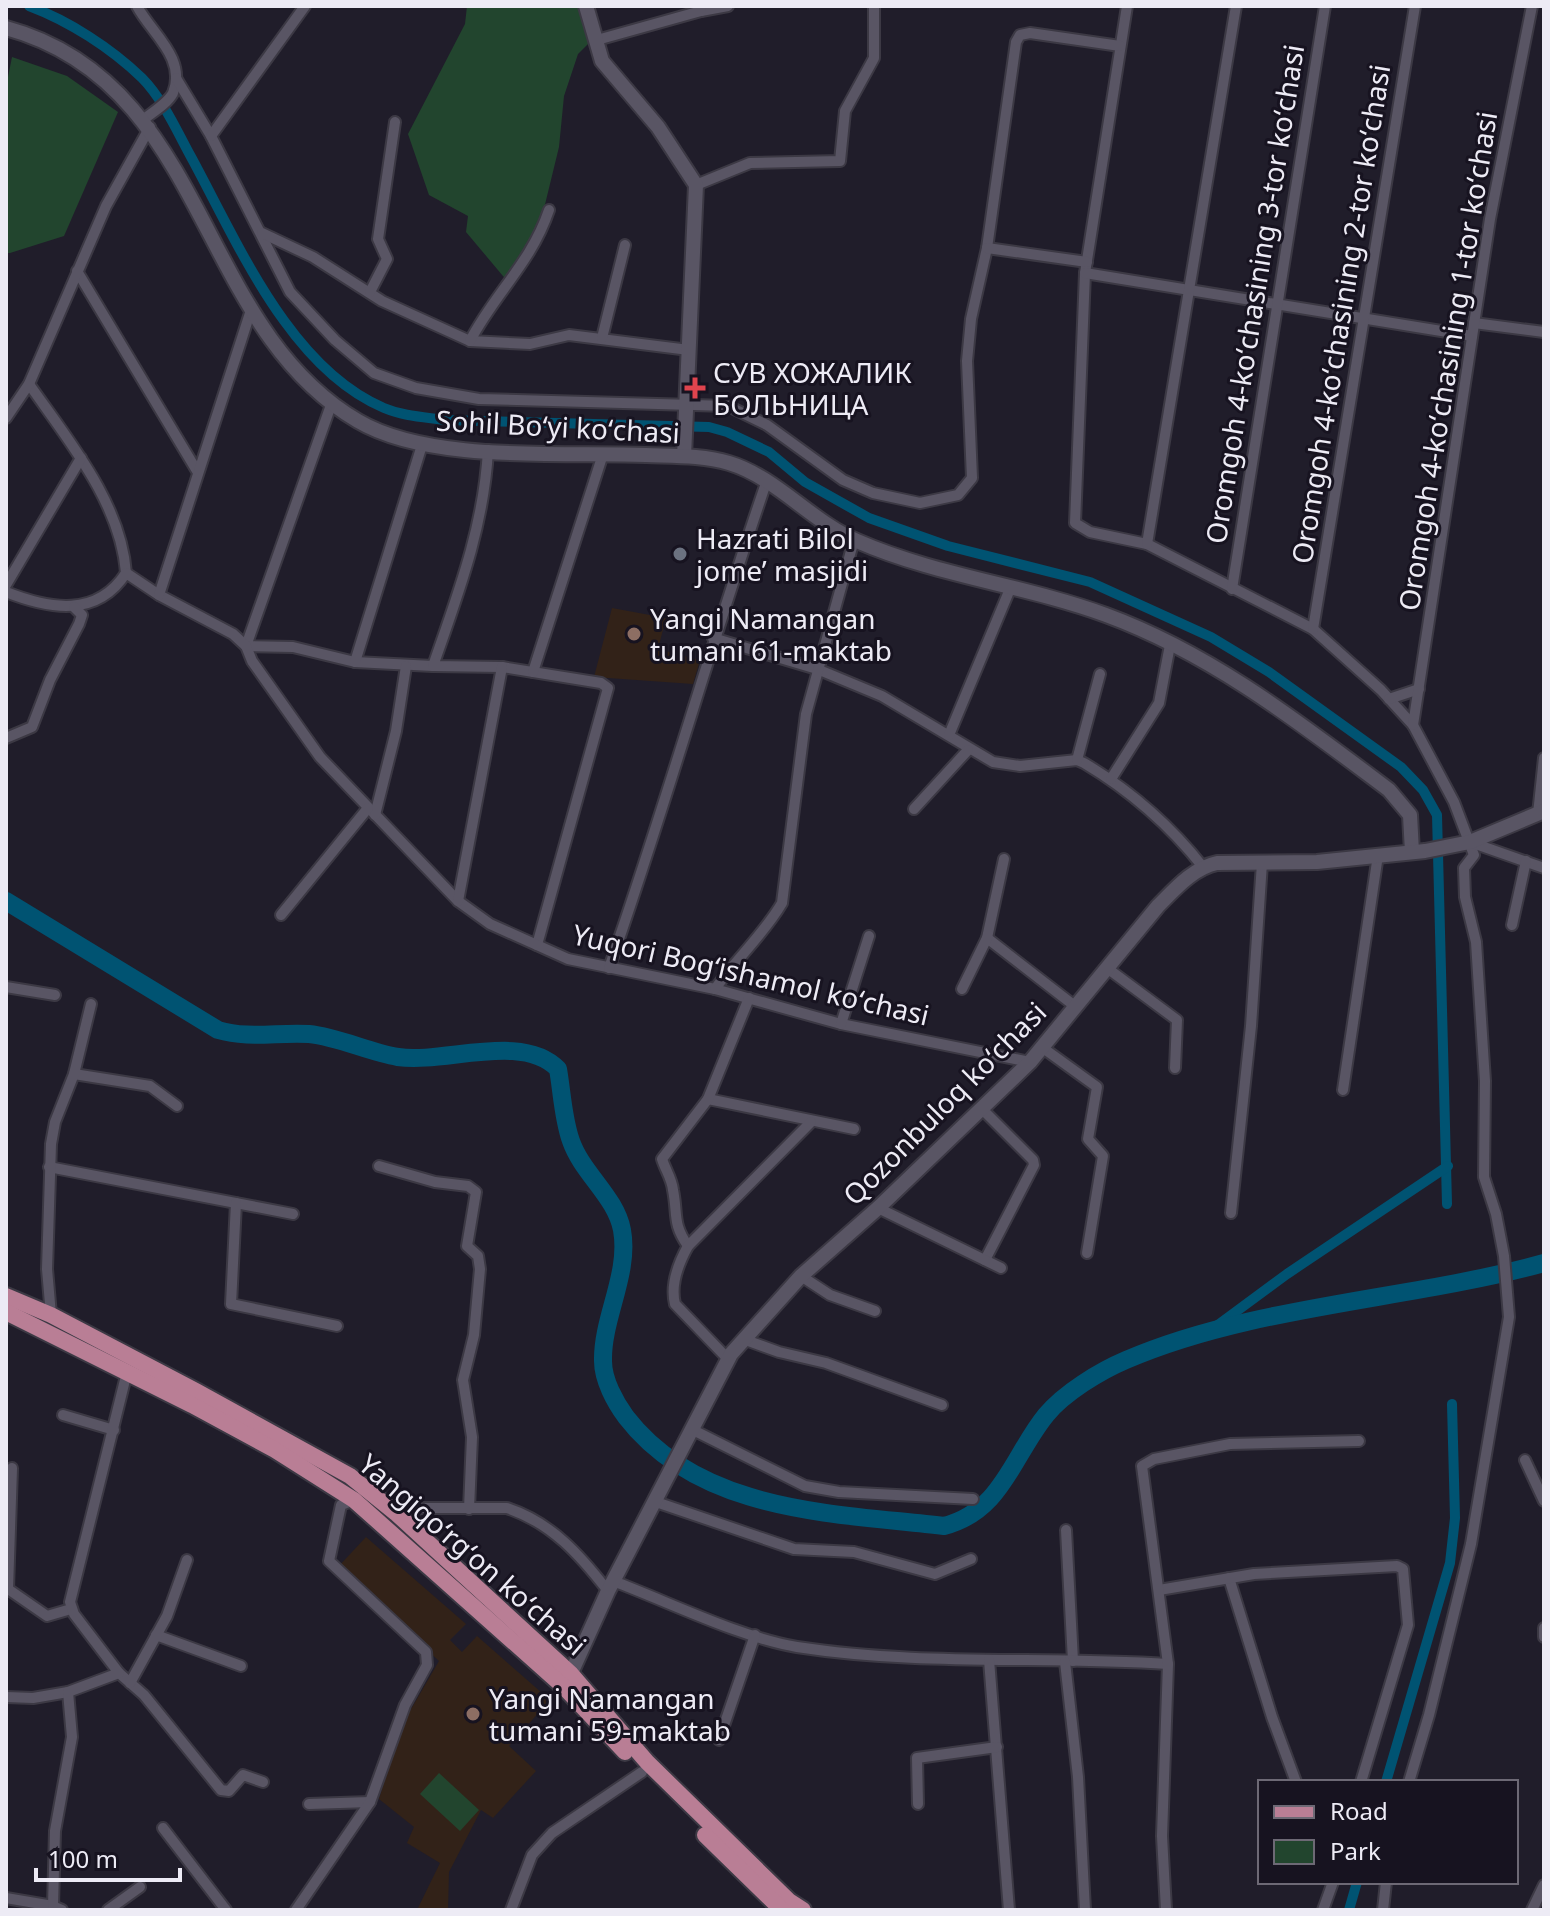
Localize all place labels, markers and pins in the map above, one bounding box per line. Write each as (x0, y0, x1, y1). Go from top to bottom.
place label: СУВ ХОЖАЛИК БОЛЬНИЦА (713, 353, 912, 423)
marker: СУВ ХОЖАЛИК БОЛЬНИЦА (684, 377, 706, 399)
place label: Hazrati Bilol jome’ masjidi (694, 519, 868, 589)
marker: Hazrati Bilol jome’ masjidi (671, 545, 689, 563)
place label: Yangi Namangan tumani 61-maktab (650, 599, 892, 669)
marker: Yangi Namangan tumani 61-maktab (625, 625, 643, 643)
place label: Yangi Namangan tumani 59-maktab (489, 1679, 731, 1749)
marker: Yangi Namangan tumani 59-maktab (464, 1705, 482, 1723)

